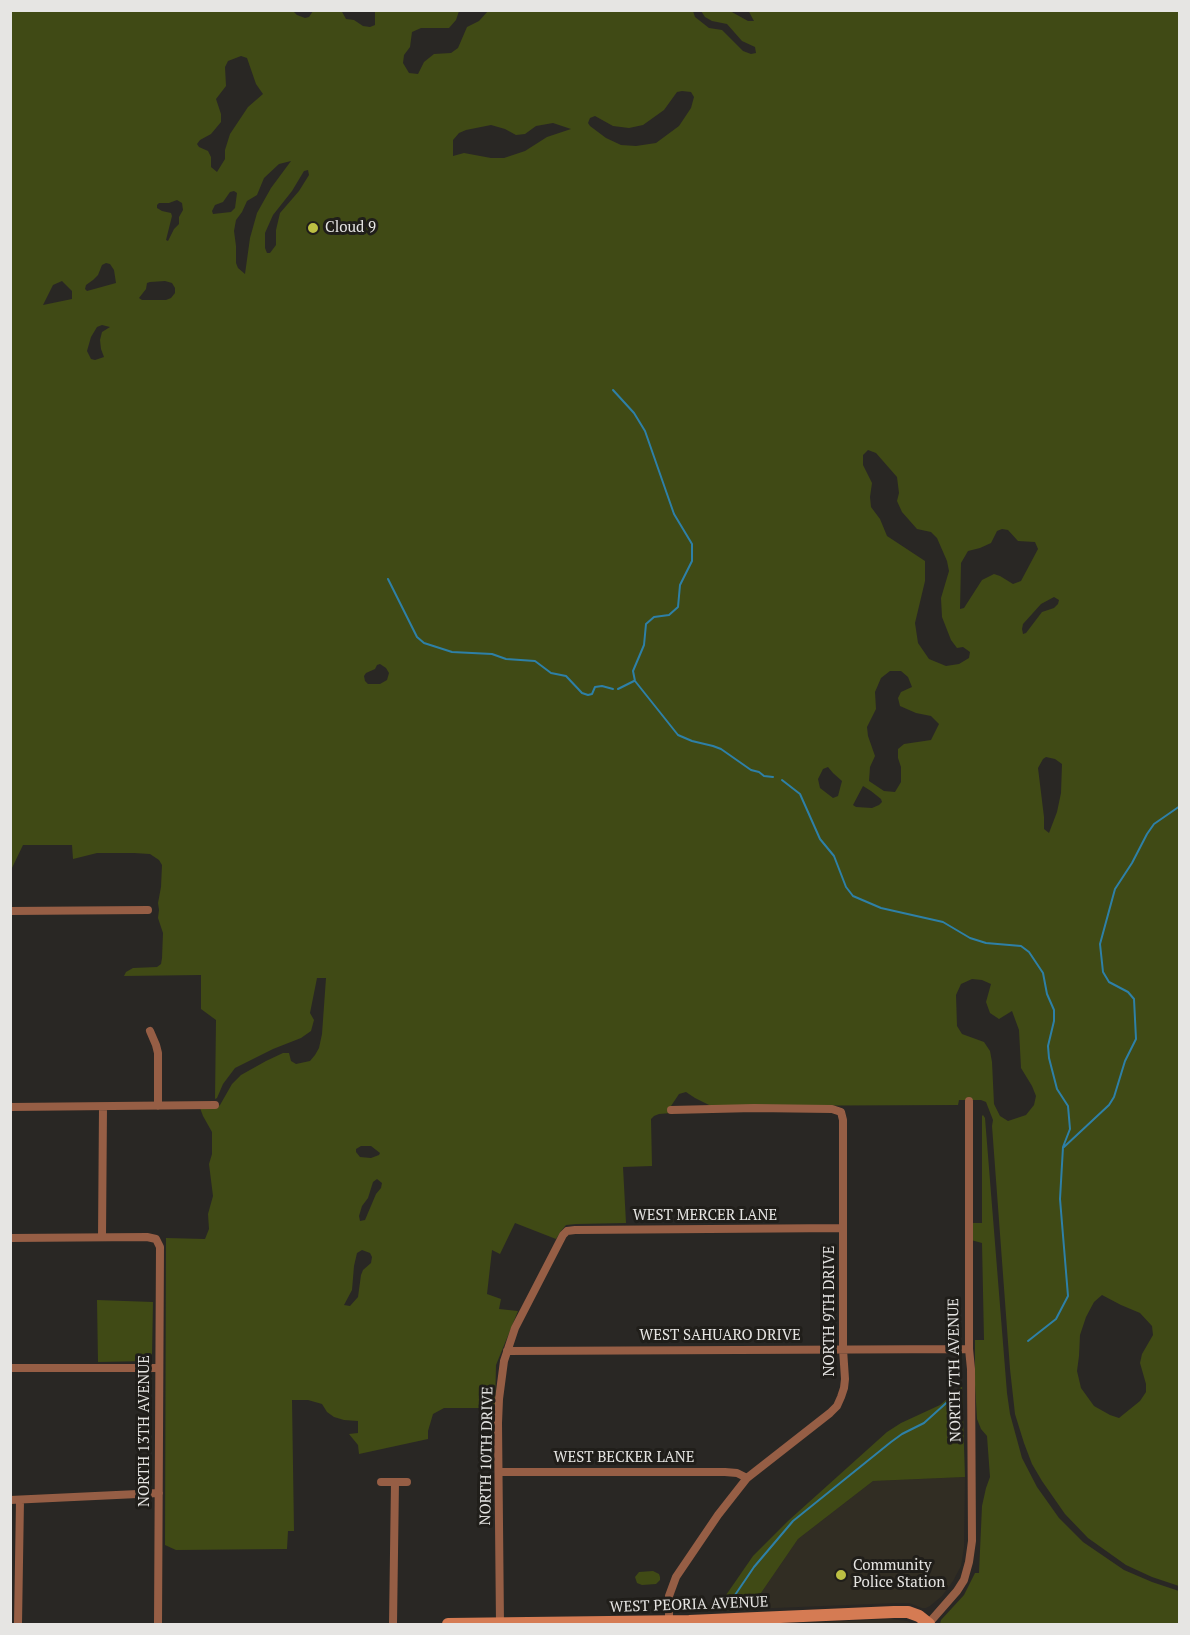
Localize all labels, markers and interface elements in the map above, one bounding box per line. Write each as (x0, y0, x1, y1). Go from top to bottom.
place label: Cloud 9 (325, 219, 376, 237)
marker: Cloud 9 (306, 221, 320, 235)
street label: WEST MERCER LANE (633, 1207, 777, 1225)
street label: NORTH 9TH DRIVE (821, 1245, 839, 1377)
street label: NORTH 7TH AVENUE (945, 1298, 965, 1442)
street label: WEST SAHUARO DRIVE (639, 1327, 801, 1345)
street label: NORTH 13TH AVENUE (136, 1355, 154, 1507)
street label: NORTH 10TH DRIVE (477, 1386, 497, 1526)
street label: WEST BECKER LANE (553, 1449, 695, 1467)
place label: Community Police Station (853, 1557, 945, 1592)
marker: Community Police Station (834, 1568, 848, 1582)
street label: WEST PEORIA AVENUE (609, 1593, 769, 1617)

